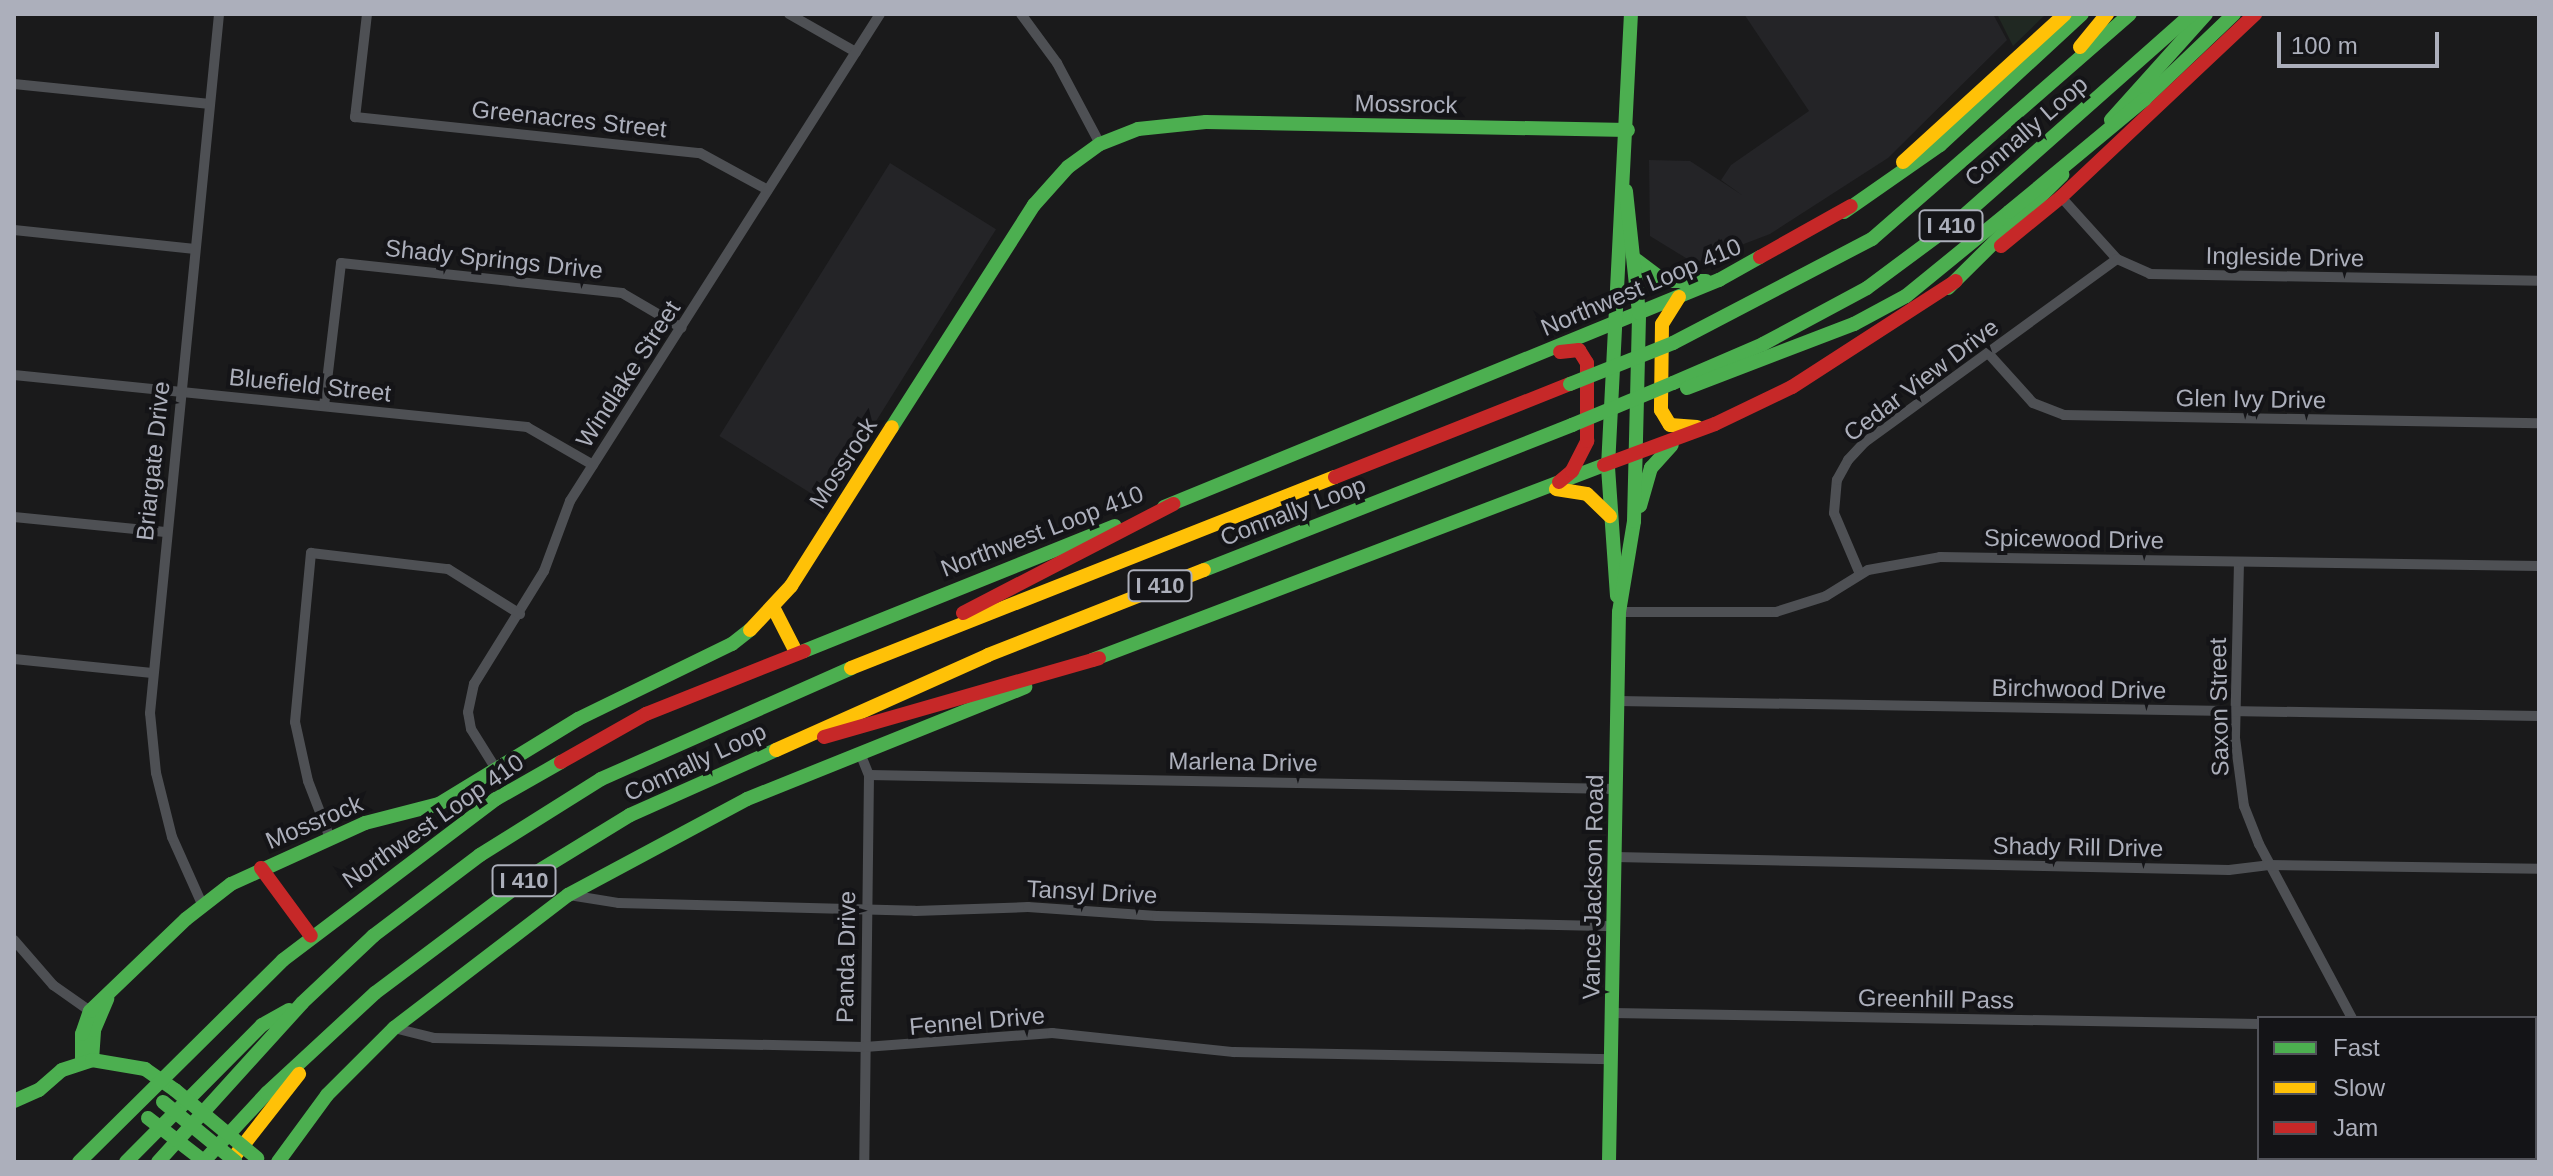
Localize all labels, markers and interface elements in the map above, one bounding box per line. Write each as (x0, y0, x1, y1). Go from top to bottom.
scale bar (2281, 16, 2443, 66)
text: 100 m (2291, 32, 2358, 59)
street label: Connally Loop (1959, 70, 2093, 192)
street label: Mossrock (1354, 89, 1458, 119)
street label: Greenacres Street (470, 94, 668, 144)
road number: I 410 (1917, 208, 1985, 244)
street label: Northwest Loop 410 (1537, 232, 1745, 342)
street label: Shady Springs Drive (384, 233, 604, 285)
street label: Ingleside Drive (2205, 241, 2365, 273)
street label: Windlake Street (570, 295, 686, 453)
street label: Cedar View Drive (1838, 312, 2004, 448)
street label: Bluefield Street (228, 362, 392, 408)
street label: Briargate Drive (130, 380, 176, 542)
street label: Glen Ivy Drive (2175, 383, 2327, 415)
street label: Mossrock (803, 412, 883, 514)
street label: Connally Loop (1216, 470, 1370, 552)
street label: Northwest Loop 410 (937, 479, 1147, 583)
street label: Spicewood Drive (1984, 523, 2164, 555)
road number: I 410 (1126, 568, 1194, 604)
street label: Saxon Street (2203, 637, 2235, 777)
street label: Birchwood Drive (1991, 673, 2167, 705)
street label: Connally Loop (619, 717, 771, 807)
street label: Marlena Drive (1168, 746, 1318, 778)
street label: Northwest Loop 410 (337, 748, 529, 894)
street label: Vance Jackson Road (1577, 774, 1609, 1000)
street label: Mossrock (261, 789, 367, 855)
street label: Shady Rill Drive (1992, 831, 2164, 863)
road number: I 410 (490, 863, 558, 899)
street label: Tansyl Drive (1026, 874, 1158, 910)
street label: Panda Drive (830, 891, 862, 1023)
street label: Greenhill Pass (1858, 983, 2014, 1015)
street label: Fennel Drive (908, 1001, 1046, 1041)
legend (2257, 1016, 2537, 1160)
text: Fast (2333, 1034, 2380, 1061)
text: Slow (2333, 1074, 2385, 1101)
text: Jam (2333, 1114, 2378, 1141)

